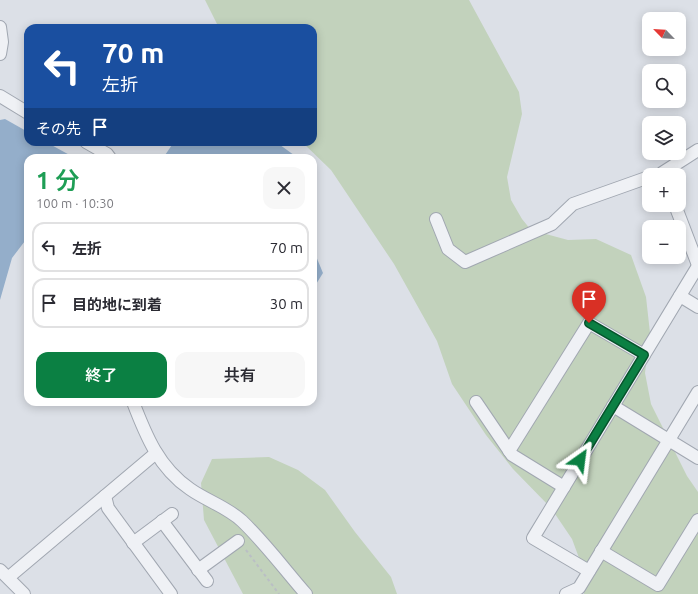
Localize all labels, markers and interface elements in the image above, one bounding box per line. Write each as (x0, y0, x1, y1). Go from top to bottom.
north arrow (642, 12, 686, 56)
map controls (642, 12, 686, 264)
text: 70 m (102, 37, 164, 68)
icon: left (36, 40, 88, 92)
button: search (642, 64, 686, 108)
text: 左折 (102, 74, 138, 94)
icon: arrive (89, 116, 111, 138)
button: layers (642, 116, 686, 160)
text: その先 (36, 120, 81, 137)
text: 1 分 (36, 167, 79, 194)
button: close (263, 167, 305, 209)
button: + (642, 168, 686, 212)
text: 100 m · 10:30 (36, 196, 114, 210)
button: − (642, 220, 686, 264)
icon: left (38, 236, 60, 258)
text: 70 m (270, 239, 303, 256)
text: 左折 (72, 240, 102, 257)
pin (572, 282, 606, 323)
icon: arrive (578, 288, 600, 310)
icon: arrive (38, 292, 60, 314)
text: 30 m (270, 295, 303, 312)
text: 目的地に到着 (72, 296, 162, 313)
button: 終了 (36, 352, 167, 398)
button: 共有 (175, 352, 305, 398)
position arrow (559, 439, 601, 481)

